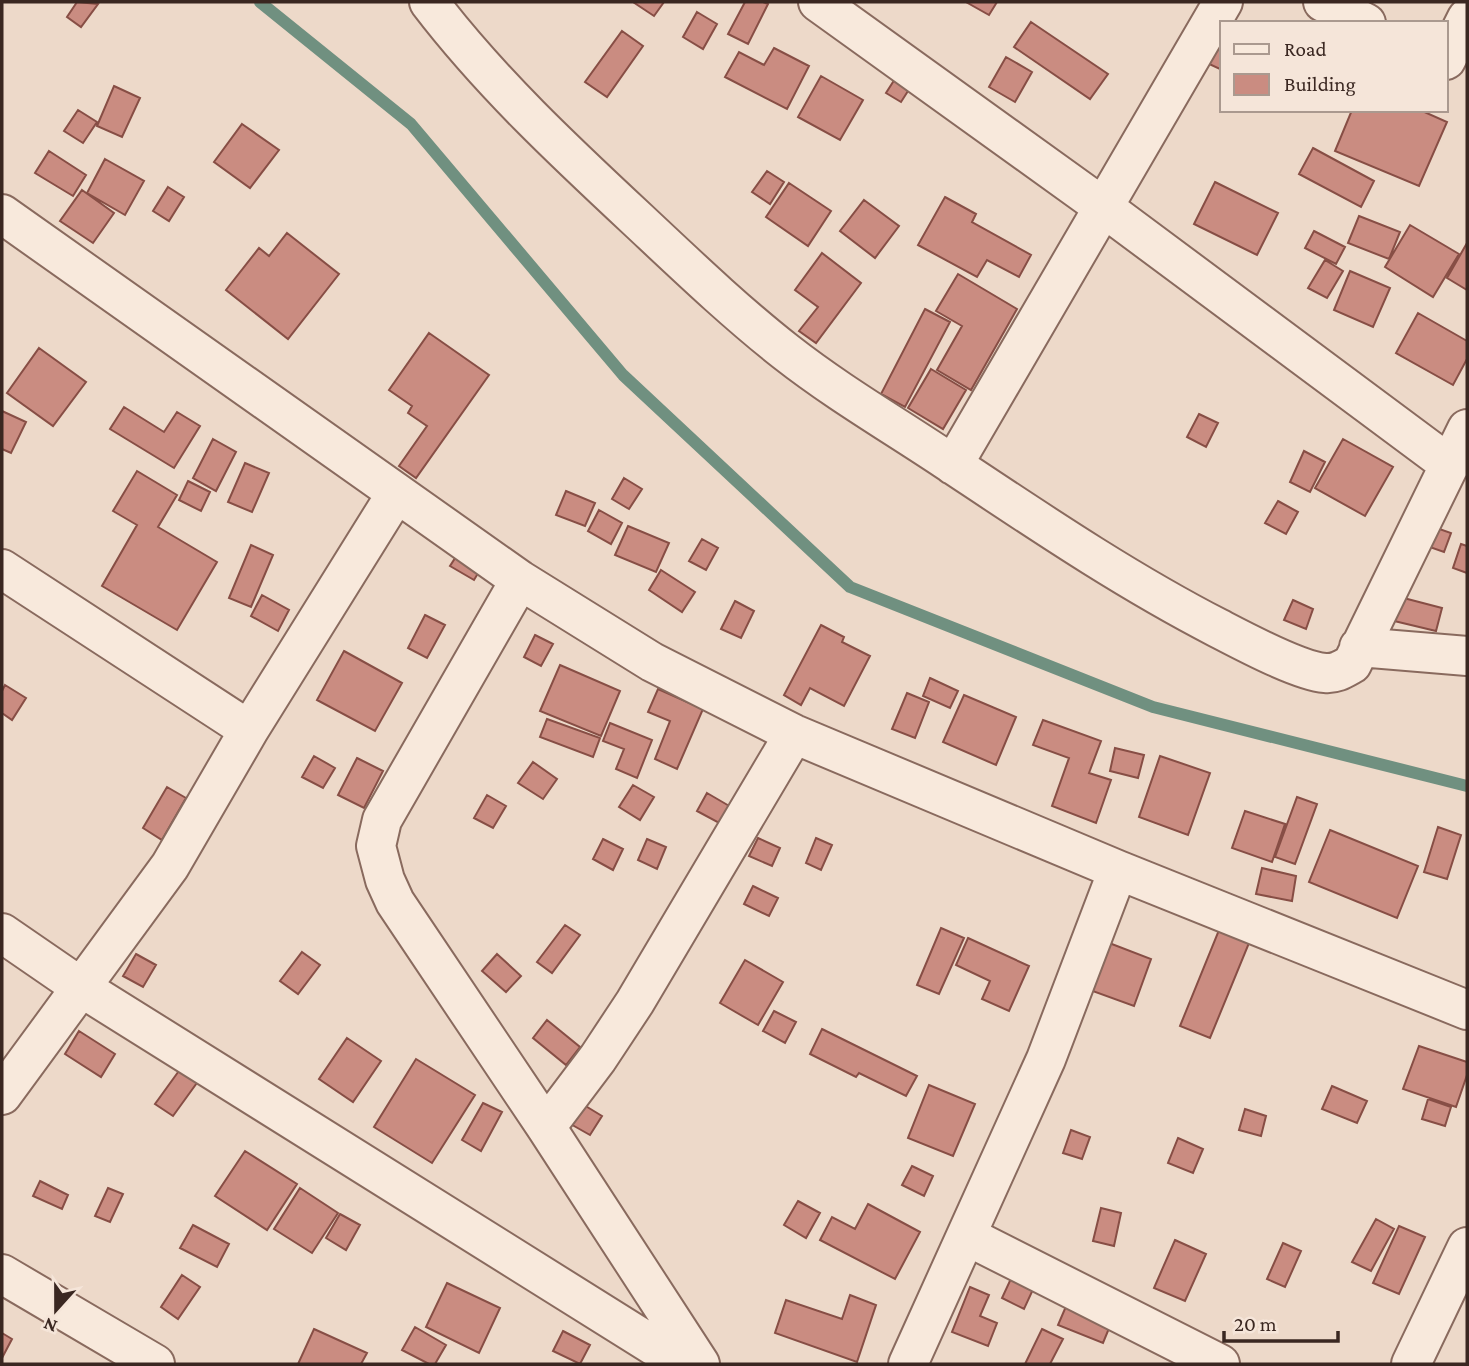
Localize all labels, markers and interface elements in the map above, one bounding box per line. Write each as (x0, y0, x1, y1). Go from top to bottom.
legend (1220, 21, 1448, 112)
text: Road (1284, 37, 1327, 61)
text: Building (1284, 72, 1356, 96)
north arrow (21, 1275, 91, 1345)
scale bar (1224, 1300, 1338, 1344)
text: 20 m (1234, 1312, 1277, 1336)
text: N (40, 1313, 60, 1338)

